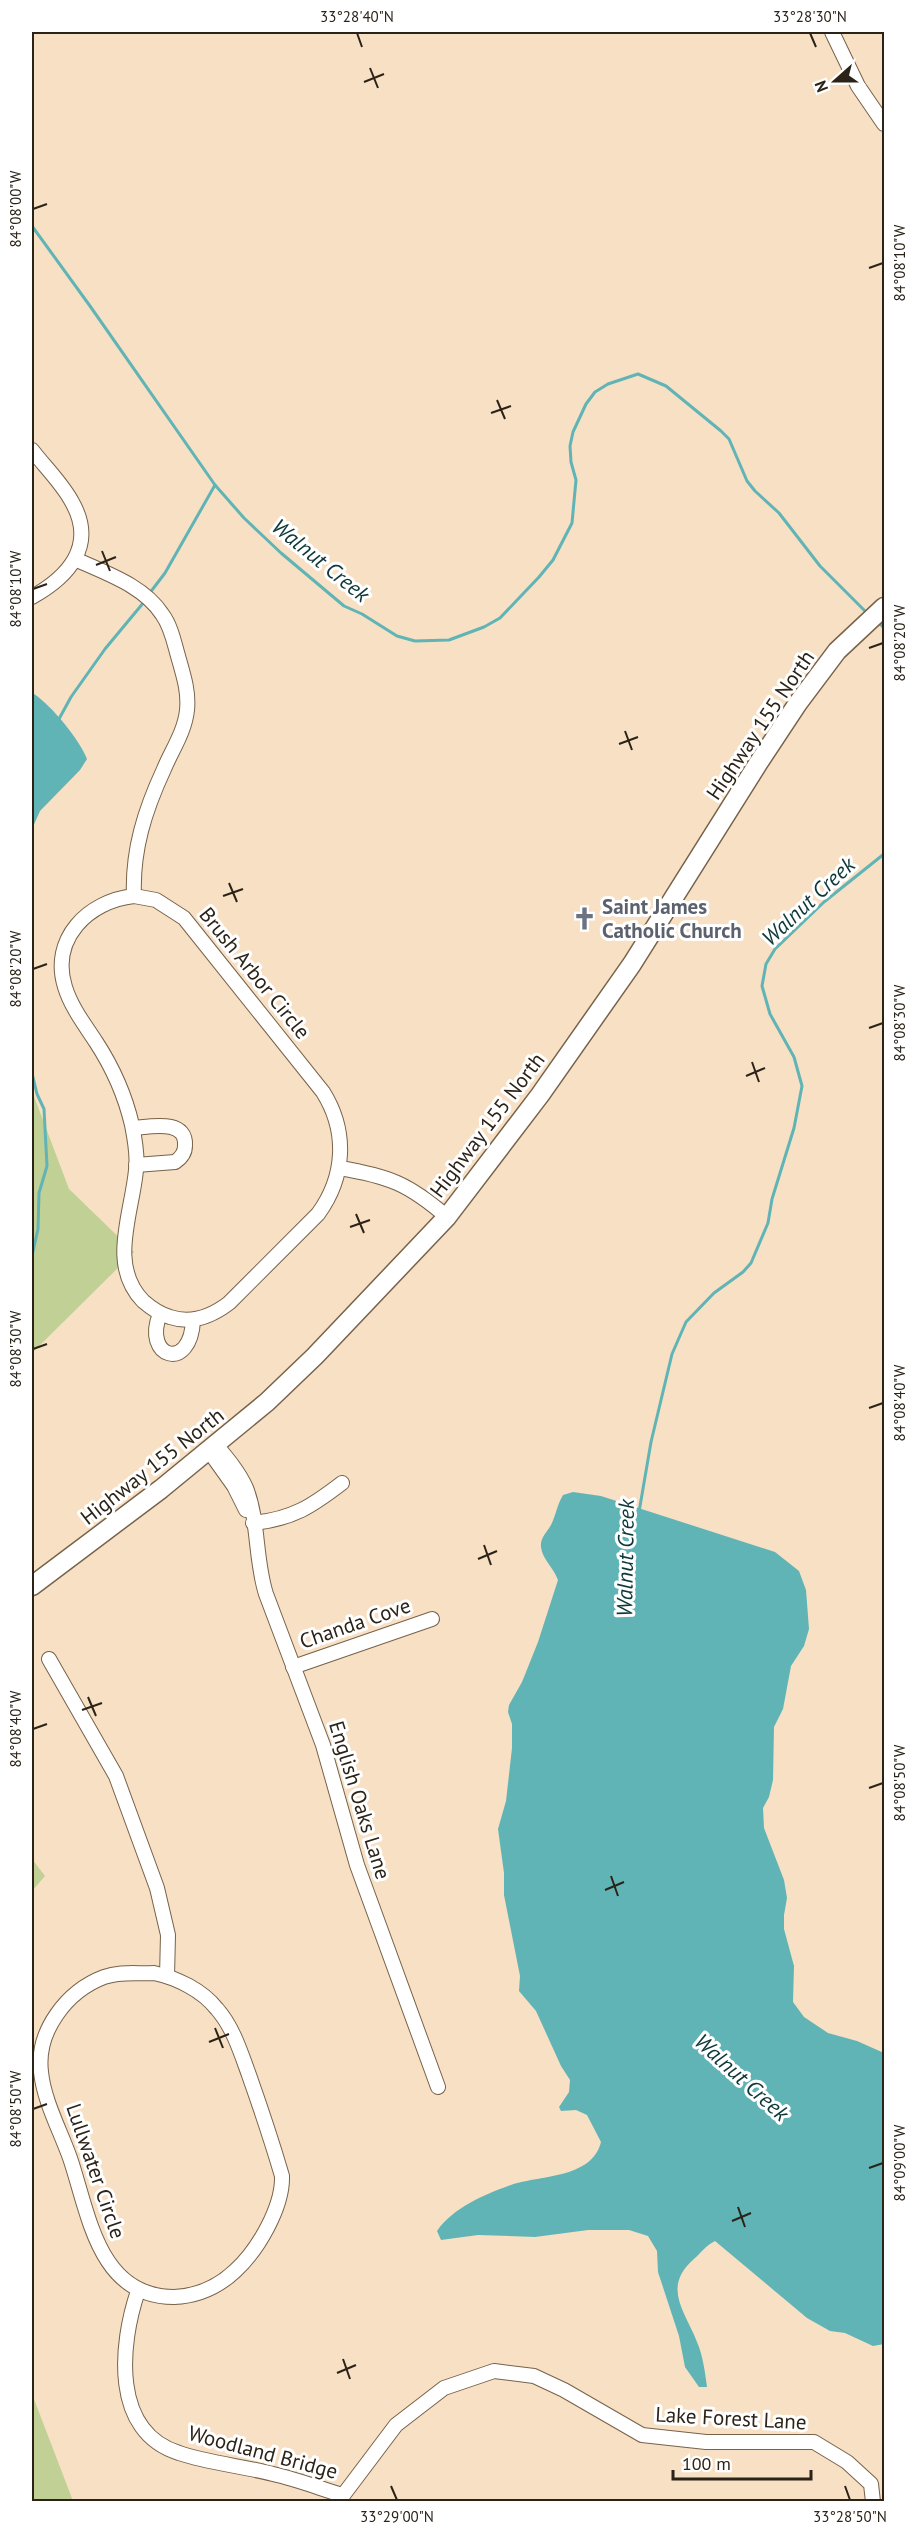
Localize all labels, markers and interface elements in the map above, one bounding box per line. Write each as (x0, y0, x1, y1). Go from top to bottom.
text: 33°28'40"N (320, 7, 394, 26)
text: 33°28'30"N (773, 7, 847, 26)
north arrow (805, 51, 865, 111)
text: N (810, 78, 832, 95)
text: 84°08'00"W (6, 170, 25, 247)
text: 84°08'10"W (890, 224, 909, 301)
water label: Walnut Creek (266, 512, 376, 609)
text: 84°08'10"W (6, 550, 25, 627)
text: 84°08'20"W (890, 604, 909, 681)
street label: Highway 155 North (700, 645, 820, 805)
water label: Walnut Creek (755, 850, 861, 951)
place label: Saint James Catholic Church (602, 893, 742, 944)
street label: Brush Arbor Circle (194, 902, 316, 1044)
church icon: Saint James Catholic Church (571, 905, 597, 931)
text: 84°08'20"W (6, 930, 25, 1007)
text: 84°08'30"W (890, 984, 909, 1061)
street label: Highway 155 North (424, 1047, 550, 1203)
text: 84°08'30"W (6, 1310, 25, 1387)
text: 84°08'40"W (890, 1364, 909, 1441)
street label: Highway 155 North (75, 1402, 229, 1530)
water label: Walnut Creek (610, 1498, 640, 1617)
street label: Chanda Cove (296, 1591, 414, 1655)
text: 84°08'40"W (6, 1690, 25, 1767)
street label: English Oaks Lane (323, 1718, 397, 1882)
text: 84°08'50"W (890, 1744, 909, 1821)
water label: Walnut Creek (689, 2027, 796, 2127)
text: 84°08'50"W (6, 2070, 25, 2147)
street label: Lullwater Circle (60, 2100, 132, 2242)
text: 84°09'00"W (890, 2124, 909, 2201)
street label: Lake Forest Lane (655, 2401, 807, 2435)
street label: Woodland Bridge (185, 2419, 341, 2485)
scale bar (673, 2443, 811, 2481)
text: 100 m (682, 2452, 731, 2475)
text: 33°29'00"N (360, 2507, 434, 2526)
text: 33°28'50"N (813, 2507, 887, 2526)

